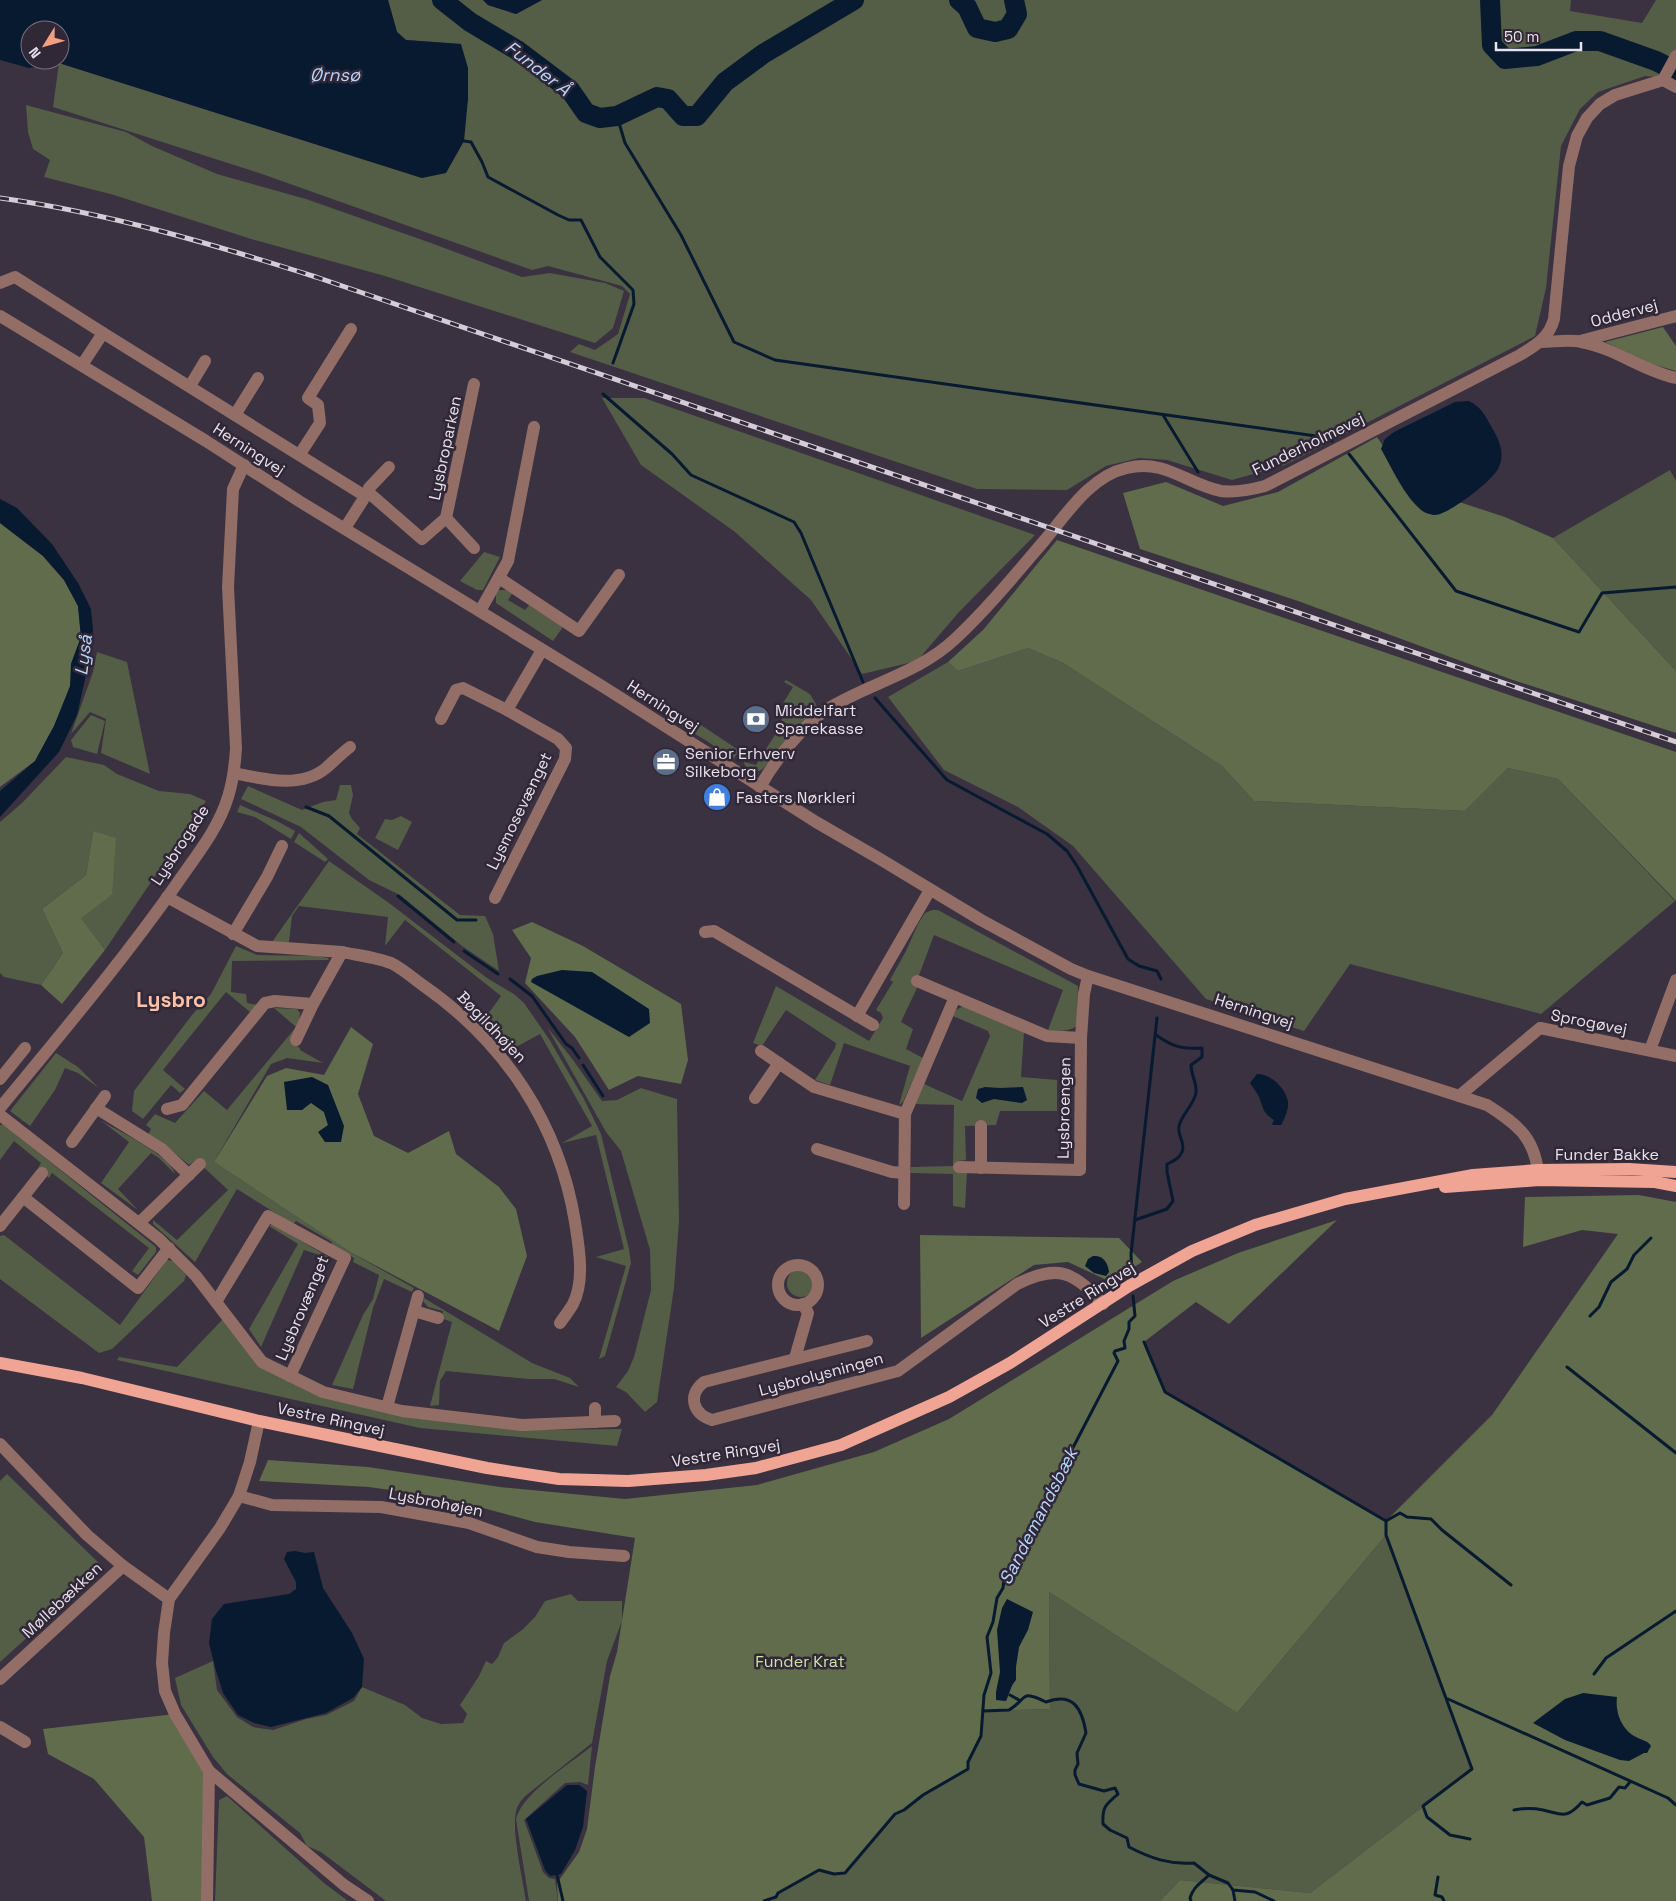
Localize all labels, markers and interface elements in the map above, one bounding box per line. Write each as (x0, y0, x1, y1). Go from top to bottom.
north arrow (20, 20, 70, 70)
scale bar (1496, 20, 1581, 52)
text: 50 m (1504, 27, 1539, 46)
water label: Funder Å (501, 35, 576, 101)
text: N (25, 44, 45, 62)
water label: Ørnsø (310, 63, 361, 86)
street label: Oddervej (1588, 294, 1660, 332)
street label: Lysbroparken (424, 394, 466, 502)
street label: Funderholmevej (1248, 408, 1368, 480)
street label: Herningvej (209, 418, 289, 480)
water label: Lyså (69, 633, 97, 677)
street label: Herningvej (623, 675, 703, 737)
place label: Middelfart Sparekasse (775, 700, 863, 739)
bank icon: Middelfart Sparekasse (741, 704, 771, 734)
place label: Senior Erhverv Silkeborg (685, 743, 795, 782)
office icon: Senior Erhverv Silkeborg (651, 747, 681, 777)
street label: Lysmosevænget (482, 749, 556, 873)
shop icon: Fasters Nørkleri (702, 782, 732, 812)
place label: Fasters Nørkleri (736, 787, 855, 808)
street label: Lysbrogade (146, 801, 214, 889)
district label: Lysbro (136, 986, 206, 1013)
street label: Bøgildhøjen (453, 987, 531, 1067)
street label: Herningvej (1212, 988, 1296, 1034)
street label: Sprogøvej (1549, 1004, 1629, 1040)
street label: Lysbroengen (1053, 1057, 1075, 1159)
street label: Funder Bakke (1555, 1144, 1659, 1165)
street label: Lysbrovænget (270, 1252, 334, 1364)
street label: Vestre Ringvej (1035, 1257, 1139, 1333)
street label: Lysbrolysningen (756, 1347, 886, 1401)
street label: Vestre Ringvej (275, 1397, 387, 1441)
street label: Vestre Ringvej (670, 1434, 782, 1472)
water label: Sandemandsbæk (994, 1442, 1083, 1588)
street label: Lysbrohøjen (387, 1483, 485, 1521)
street label: Møllebækken (17, 1557, 107, 1643)
park label: Funder Krat (755, 1651, 845, 1672)

